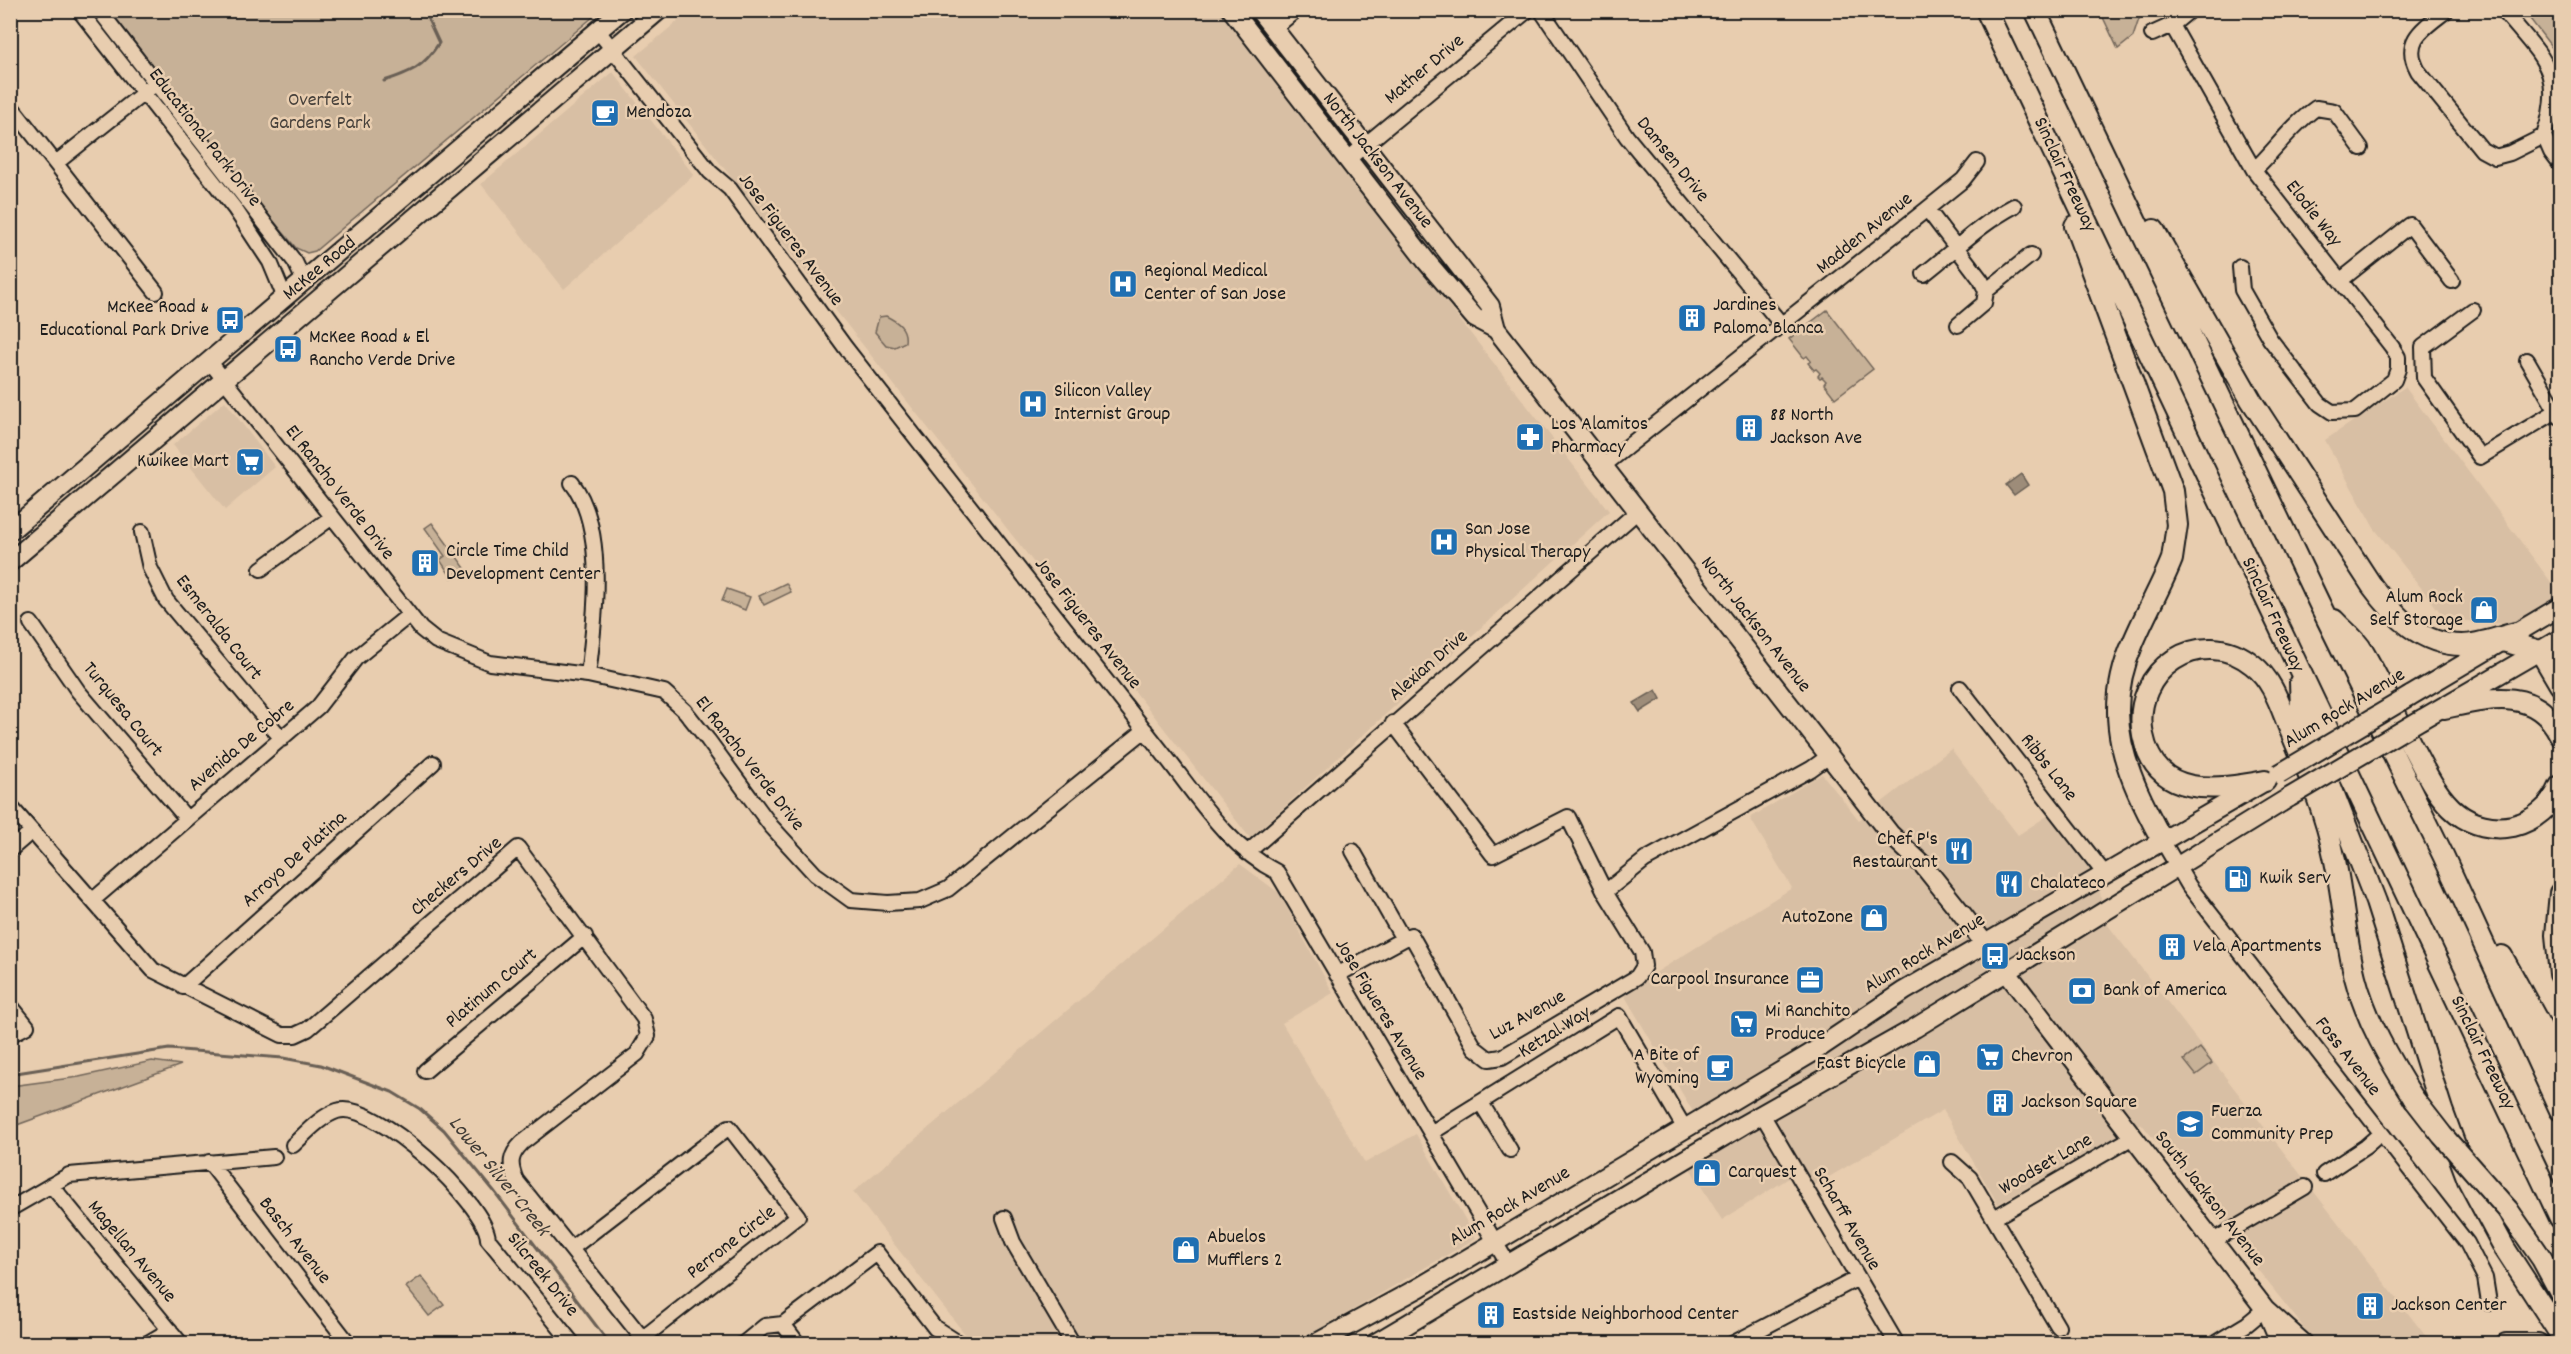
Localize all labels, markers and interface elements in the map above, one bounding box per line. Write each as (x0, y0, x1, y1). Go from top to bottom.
street label: Mather Drive (1379, 28, 1471, 112)
street label: Educational Park Drive (141, 63, 267, 214)
park label: Overfelt Gardens Park (269, 87, 371, 138)
street label: North Jackson Avenue (1315, 87, 1439, 235)
cafe icon: Mendoza (589, 97, 621, 129)
place label: Mendoza (626, 99, 692, 127)
street label: Damsen Drive (1629, 111, 1715, 209)
street label: Sinclair Freeway (2025, 113, 2103, 238)
street label: Jose Figueres Avenue (730, 167, 850, 313)
street label: Elodie Way (2278, 175, 2349, 254)
street label: Madden Avenue (1811, 186, 1920, 282)
street label: McKee Road (277, 230, 363, 308)
place label: Regional Medical Center of San Jose (1144, 258, 1286, 309)
hospital icon: Regional Medical Center of San Jose (1107, 268, 1139, 300)
place label: Jardines Paloma Blanca (1713, 292, 1824, 343)
place label: McKee Road & Educational Park Drive (39, 294, 209, 345)
building icon: Jardines Paloma Blanca (1676, 302, 1708, 334)
bus stop icon: McKee Road & Educational Park Drive (214, 304, 246, 336)
place label: McKee Road & El Rancho Verde Drive (309, 324, 455, 375)
bus stop icon: McKee Road & El Rancho Verde Drive (272, 333, 304, 365)
place label: Silicon Valley Internist Group (1054, 378, 1171, 429)
hospital icon: Silicon Valley Internist Group (1017, 388, 1049, 420)
place label: 88 North Jackson Ave (1770, 402, 1862, 453)
place label: Los Alamitos Pharmacy (1551, 411, 1648, 462)
building icon: 88 North Jackson Ave (1733, 412, 1765, 444)
street label: El Rancho Verde Drive (277, 420, 401, 567)
pharmacy icon: Los Alamitos Pharmacy (1514, 421, 1546, 453)
supermarket icon: Kwikee Mart (234, 446, 266, 478)
place label: Kwikee Mart (137, 448, 229, 476)
place label: San Jose Physical Therapy (1465, 516, 1591, 567)
hospital icon: San Jose Physical Therapy (1428, 526, 1460, 558)
place label: Circle Time Child Development Center (446, 538, 601, 589)
building icon: Circle Time Child Development Center (409, 547, 441, 579)
street label: North Jackson Avenue (1693, 551, 1817, 699)
street label: Jose Figueres Avenue (1027, 552, 1148, 696)
street label: Sinclair Freeway (2233, 553, 2311, 678)
street label: Esmeralda Court (168, 569, 268, 687)
place label: Alum Rock Self Storage (2370, 584, 2463, 635)
shop icon: Alum Rock Self Storage (2468, 594, 2500, 626)
street label: Alexian Drive (1383, 623, 1475, 708)
street label: Turquesa Court (75, 657, 169, 763)
street label: Alum Rock Avenue (2279, 662, 2411, 756)
street label: El Rancho Verde Drive (687, 691, 811, 838)
street label: Avenida De Cobre (183, 693, 302, 799)
street label: Ribbs Lane (2013, 728, 2084, 808)
street label: Arroyo De Platina (236, 805, 354, 915)
place label: Chef P's Restaurant (1852, 826, 1938, 877)
street label: Checkers Drive (405, 830, 509, 924)
restaurant icon: Chef P's Restaurant (1943, 835, 1975, 867)
fuel station icon: Kwik Serv (2222, 863, 2254, 895)
place label: Kwik Serv (2259, 865, 2332, 893)
restaurant icon: Chalateco (1993, 868, 2025, 900)
place label: Chalateco (2030, 870, 2106, 898)
shop icon: AutoZone (1858, 902, 1890, 934)
place label: AutoZone (1781, 904, 1853, 932)
street label: Alum Rock Avenue (1859, 907, 1991, 1001)
building icon: Vela Apartments (2156, 931, 2188, 963)
place label: Vela Apartments (2193, 933, 2322, 961)
street label: Jose Figueres Avenue (1327, 934, 1433, 1086)
bus stop icon: Jackson (1979, 940, 2011, 972)
street label: Platinum Court (440, 942, 544, 1036)
place label: Jackson (2016, 942, 2075, 970)
office icon: Carpool Insurance (1794, 964, 1826, 996)
place label: Carpool Insurance (1651, 966, 1789, 994)
bank icon: Bank of America (2066, 975, 2098, 1007)
place label: Bank of America (2103, 977, 2227, 1005)
street label: Luz Avenue (1485, 983, 1572, 1049)
street label: Sinclair Freeway (2442, 991, 2522, 1116)
place label: Mi Ranchito Produce (1765, 998, 1851, 1049)
street label: Ketzal Way (1513, 999, 1597, 1066)
supermarket icon: Mi Ranchito Produce (1728, 1008, 1760, 1040)
street label: Foss Avenue (2307, 1011, 2387, 1103)
supermarket icon: Chevron (1974, 1041, 2006, 1073)
place label: A Bite of Wyoming (1634, 1042, 1700, 1093)
place label: Chevron (2011, 1043, 2073, 1071)
shop icon: Fast Bicycle (1911, 1048, 1943, 1080)
place label: Fast Bicycle (1816, 1050, 1906, 1078)
cafe icon: A Bite of Wyoming (1704, 1052, 1736, 1084)
building icon: Jackson Square (1984, 1087, 2016, 1119)
place label: Jackson Square (2021, 1089, 2137, 1117)
place label: Fuerza Community Prep (2211, 1098, 2333, 1149)
school or university icon: Fuerza Community Prep (2174, 1108, 2206, 1140)
water label: Lower Silver Creek (440, 1110, 557, 1246)
street label: South Jackson Avenue (2147, 1125, 2271, 1273)
street label: Woodset Lane (1994, 1127, 2098, 1203)
shop icon: Carquest (1691, 1157, 1723, 1189)
place label: Carquest (1728, 1159, 1797, 1187)
street label: Alum Rock Avenue (1444, 1160, 1576, 1254)
street label: Scharff Avenue (1805, 1162, 1887, 1276)
street label: Basch Avenue (251, 1191, 337, 1291)
street label: Magellan Avenue (80, 1195, 182, 1309)
street label: Perrone Circle (681, 1199, 783, 1287)
place label: Abuelos Mufflers 2 (1207, 1224, 1282, 1275)
street label: Silcreek Drive (499, 1227, 585, 1323)
shop icon: Abuelos Mufflers 2 (1170, 1234, 1202, 1266)
building icon: Jackson Center (2354, 1290, 2386, 1322)
place label: Jackson Center (2391, 1292, 2507, 1320)
building icon: Eastside Neighborhood Center (1475, 1299, 1507, 1331)
place label: Eastside Neighborhood Center (1512, 1301, 1739, 1329)

